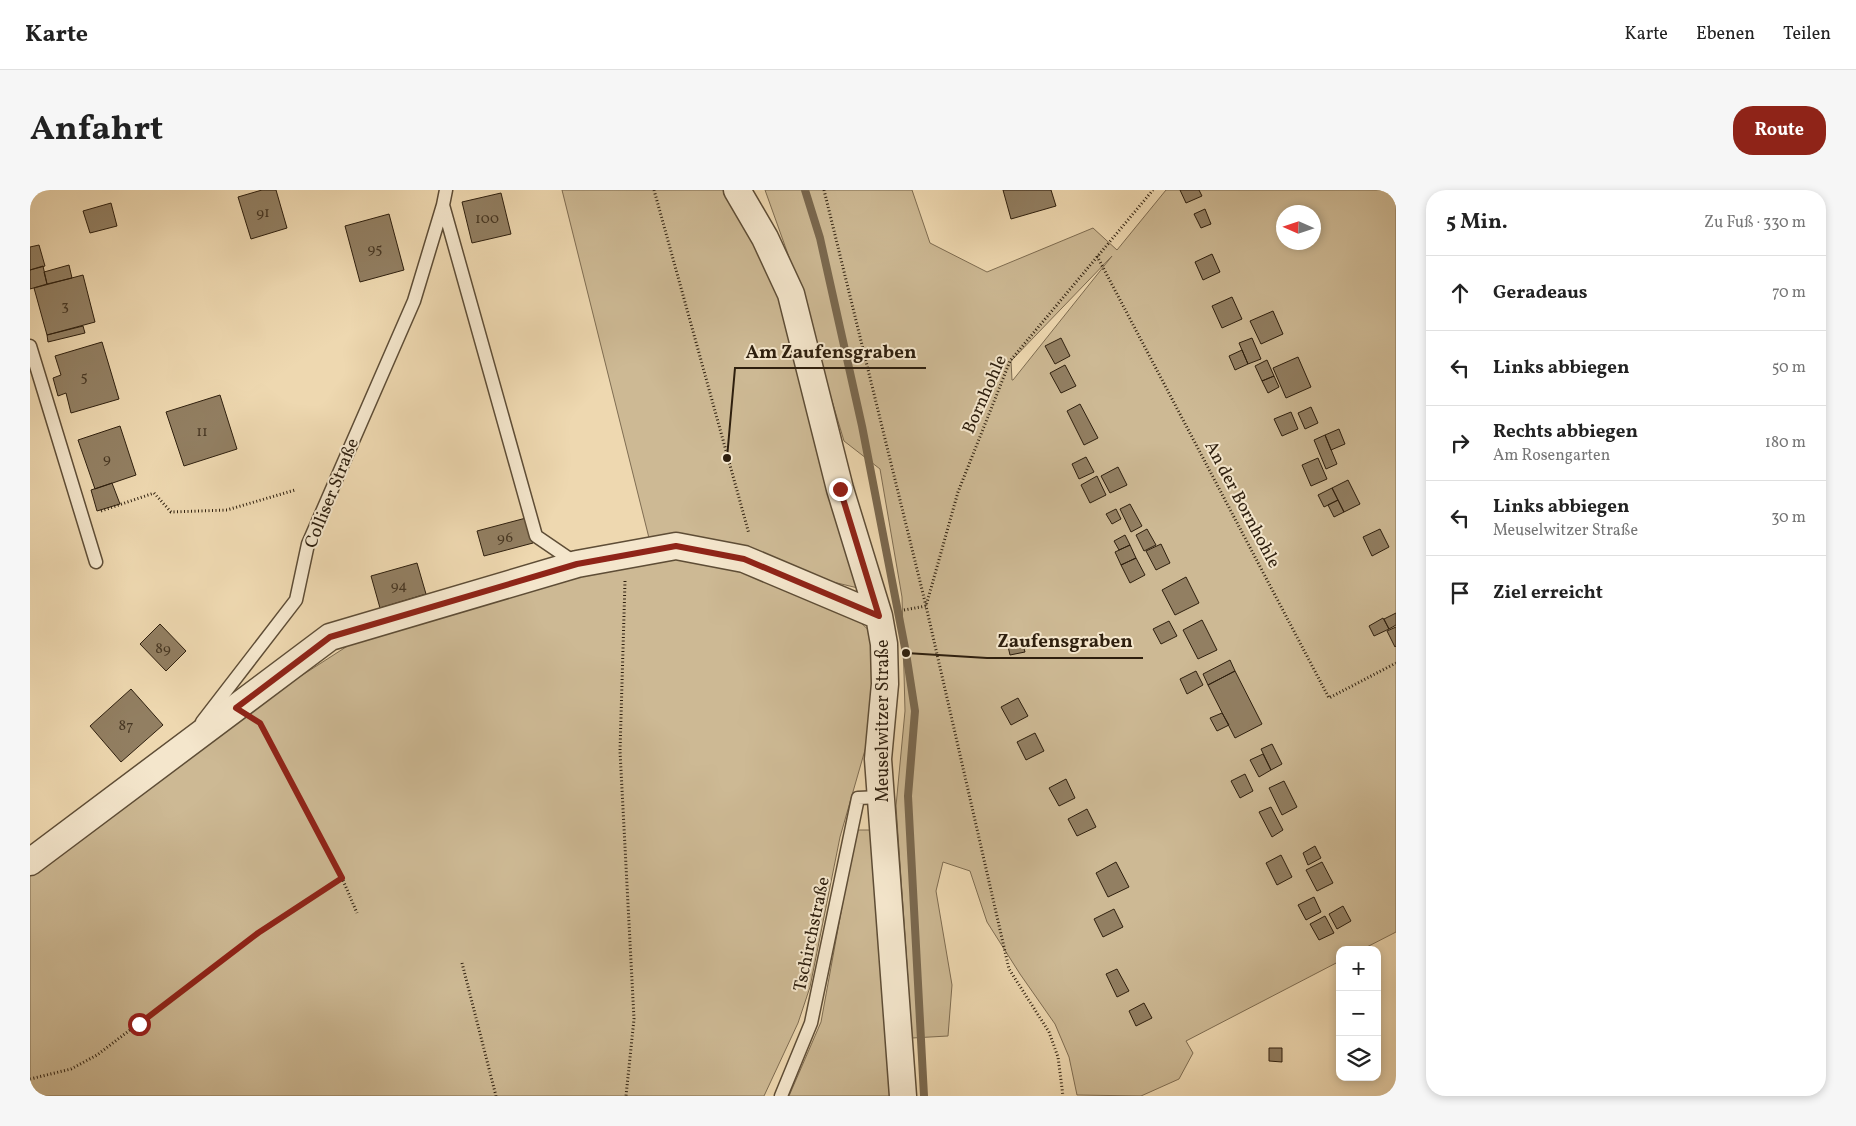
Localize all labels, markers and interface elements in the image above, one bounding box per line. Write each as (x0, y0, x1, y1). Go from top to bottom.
text: Karte (25, 18, 88, 52)
text: Karte (1624, 22, 1668, 47)
text: Ebenen (1696, 22, 1755, 47)
text: Teilen (1783, 22, 1831, 47)
text: Anfahrt (30, 106, 163, 154)
button: Route (1733, 106, 1826, 155)
house number: 91 (256, 203, 270, 224)
north arrow (1276, 205, 1321, 250)
text: 5 Min. (1446, 208, 1508, 237)
house number: 100 (475, 209, 499, 230)
text: Zu Fuß · 330 m (1704, 212, 1806, 234)
house number: 95 (368, 239, 382, 260)
icon: ahead (1446, 279, 1474, 307)
text: Geradeaus (1493, 280, 1588, 306)
text: 70 m (1772, 282, 1806, 304)
house number: 3 (61, 296, 69, 317)
callout: Am Zaufensgraben (735, 334, 926, 368)
text: Am Zaufensgraben (746, 340, 916, 366)
street label: Bornhohle (957, 351, 1014, 438)
icon: left (1446, 354, 1474, 382)
text: Links abbiegen (1493, 355, 1630, 381)
text: 50 m (1772, 357, 1806, 379)
house number: 5 (80, 367, 88, 388)
text: Rechts abbiegen (1493, 419, 1638, 445)
house number: 11 (196, 422, 208, 443)
icon: right (1446, 429, 1474, 457)
text: 180 m (1765, 432, 1806, 454)
street label: Colliser Straße (299, 435, 366, 552)
street label: An der Bornhohle (1198, 437, 1286, 573)
text: Am Rosengarten (1493, 445, 1610, 467)
house number: 9 (103, 449, 111, 470)
route end (829, 478, 852, 501)
text: Links abbiegen (1493, 494, 1630, 520)
icon: left (1446, 504, 1474, 532)
text: 30 m (1771, 507, 1806, 529)
text: Meuselwitzer Straße (1493, 520, 1638, 542)
house number: 96 (497, 528, 513, 549)
house number: 94 (391, 576, 407, 597)
icon: arrive (1446, 579, 1474, 607)
text: Ziel erreicht (1493, 580, 1603, 606)
callout: Zaufensgraben (987, 624, 1143, 658)
text: Zaufensgraben (997, 629, 1133, 655)
house number: 89 (155, 639, 171, 660)
street label: Meuselwitzer Straße (871, 639, 896, 803)
house number: 87 (119, 716, 133, 737)
street label: Tschirchstraße (788, 875, 837, 994)
map controls (1336, 946, 1381, 1081)
button: + (1336, 946, 1381, 991)
button: − (1336, 991, 1381, 1036)
route start (128, 1013, 151, 1036)
button: layers (1336, 1036, 1381, 1081)

